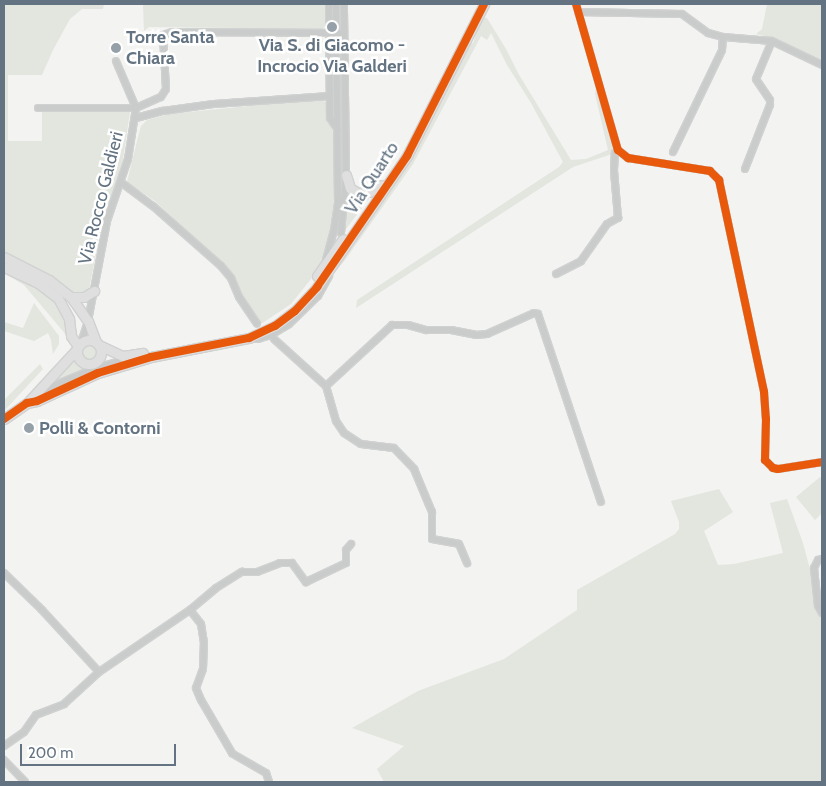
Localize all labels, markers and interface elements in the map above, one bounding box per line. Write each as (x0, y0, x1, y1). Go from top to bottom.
marker: Via S. di Giacomo - Incrocio Via Galderi (326, 21, 338, 33)
place label: Torre Santa Chiara (126, 27, 214, 70)
place label: Via S. di Giacomo - Incrocio Via Galderi (257, 35, 407, 78)
marker: Torre Santa Chiara (110, 42, 122, 54)
street label: Via Rocco Galdieri (74, 129, 128, 267)
street label: Via Quarto (341, 138, 403, 218)
place label: Polli & Contorni (39, 417, 160, 439)
marker: Polli & Contorni (23, 422, 35, 434)
scale bar (22, 734, 179, 766)
text: 200 m (28, 744, 73, 762)

